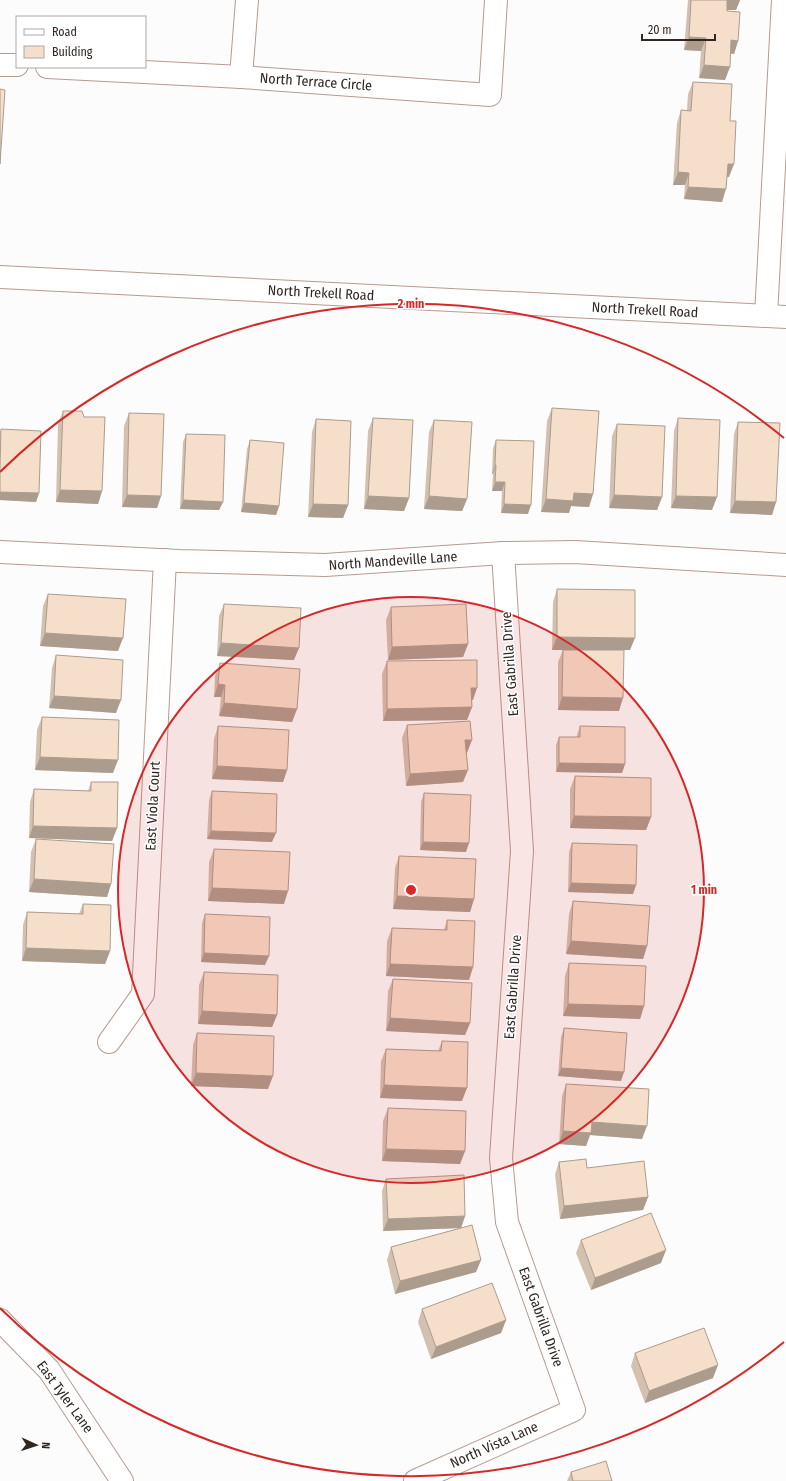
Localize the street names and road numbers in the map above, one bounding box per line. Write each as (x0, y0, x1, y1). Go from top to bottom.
street label: North Terrace Circle (259, 70, 373, 94)
street label: North Trekell Road (267, 282, 375, 304)
street label: North Trekell Road (591, 299, 699, 321)
street label: North Mandeville Lane (328, 548, 458, 574)
street label: East Gabrilla Drive (498, 611, 522, 717)
street label: East Viola Court (142, 760, 164, 851)
street label: East Gabrilla Drive (501, 934, 525, 1040)
street label: East Gabrilla Drive (515, 1265, 567, 1369)
street label: East Tyler Lane (33, 1358, 97, 1437)
street label: North Vista Lane (447, 1418, 541, 1472)

